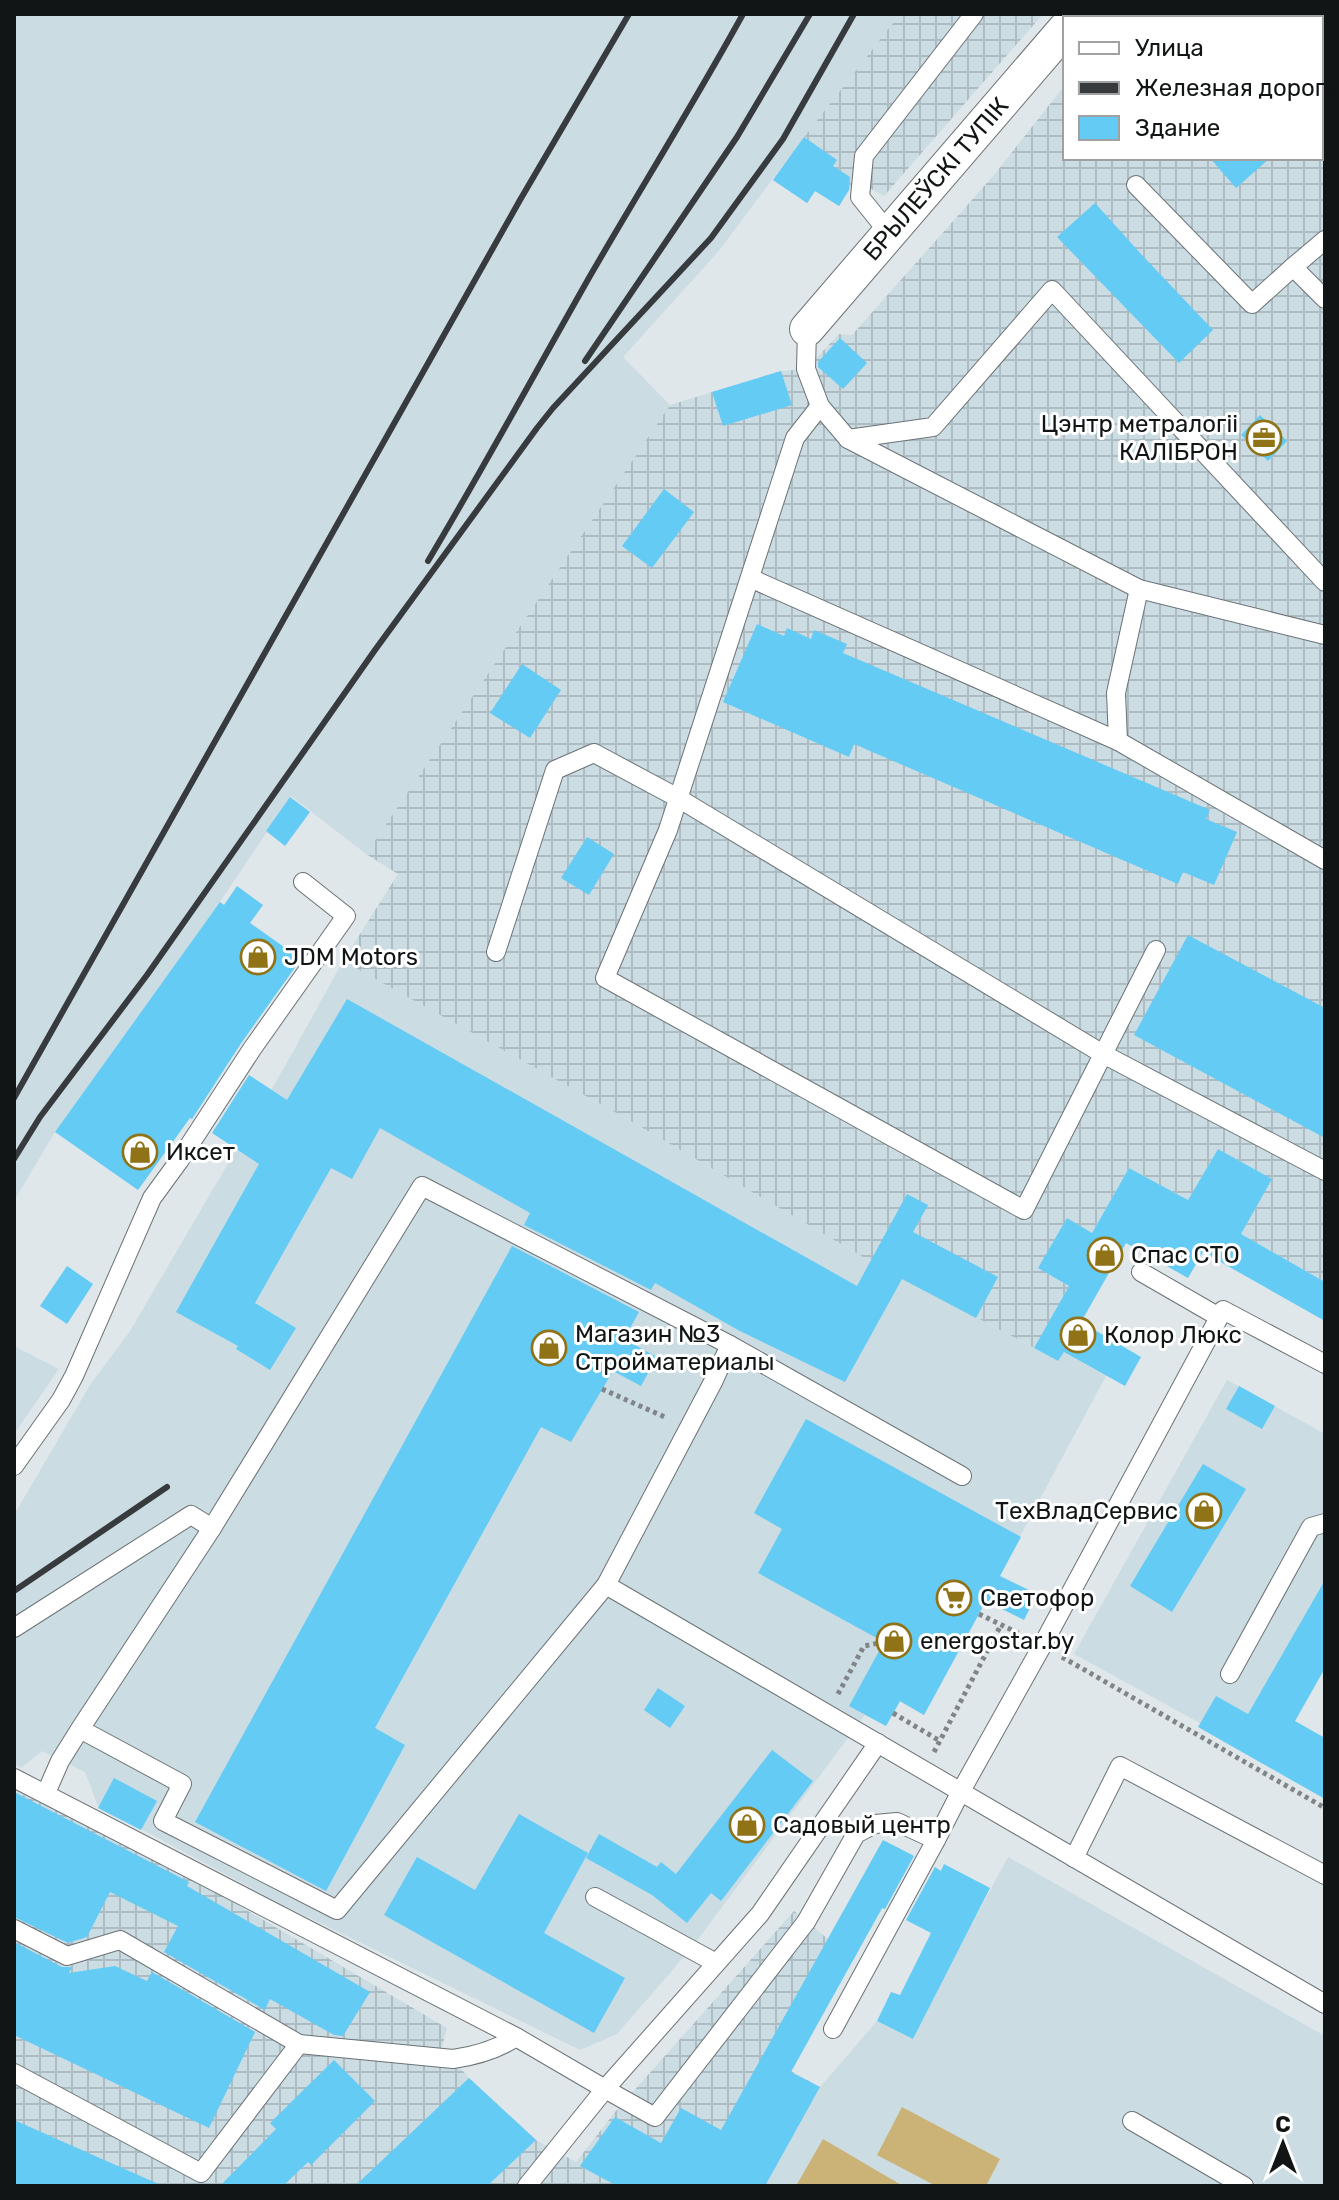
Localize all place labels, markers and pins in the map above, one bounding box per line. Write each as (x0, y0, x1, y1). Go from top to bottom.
place label: Цэнтр метралогіі КАЛIБРОН (1041, 410, 1238, 466)
office icon: Цэнтр метралогіі КАЛIБРОН (1245, 419, 1283, 457)
shop icon: JDM Motors (239, 938, 277, 976)
place label: JDM Motors (284, 943, 418, 971)
shop icon: Иксет (121, 1133, 159, 1171)
place label: Иксет (166, 1138, 235, 1166)
shop icon: Спас СТО (1086, 1236, 1124, 1274)
place label: Спас СТО (1131, 1241, 1240, 1269)
shop icon: Колор Люкс (1059, 1316, 1097, 1354)
place label: Магазин №3 Стройматериалы (575, 1320, 774, 1376)
place label: Колор Люкс (1104, 1321, 1242, 1349)
shop icon: Магазин №3 Стройматериалы (530, 1329, 568, 1367)
shop icon: ТехВладСервис (1185, 1492, 1223, 1530)
place label: ТехВладСервис (995, 1497, 1178, 1525)
supermarket icon: Светофор (935, 1579, 973, 1617)
place label: Светофор (980, 1584, 1094, 1612)
shop icon: energostar.by (875, 1622, 913, 1660)
place label: energostar.by (920, 1627, 1074, 1655)
shop icon: Садовый центр (728, 1806, 766, 1844)
place label: Садовый центр (773, 1811, 951, 1839)

